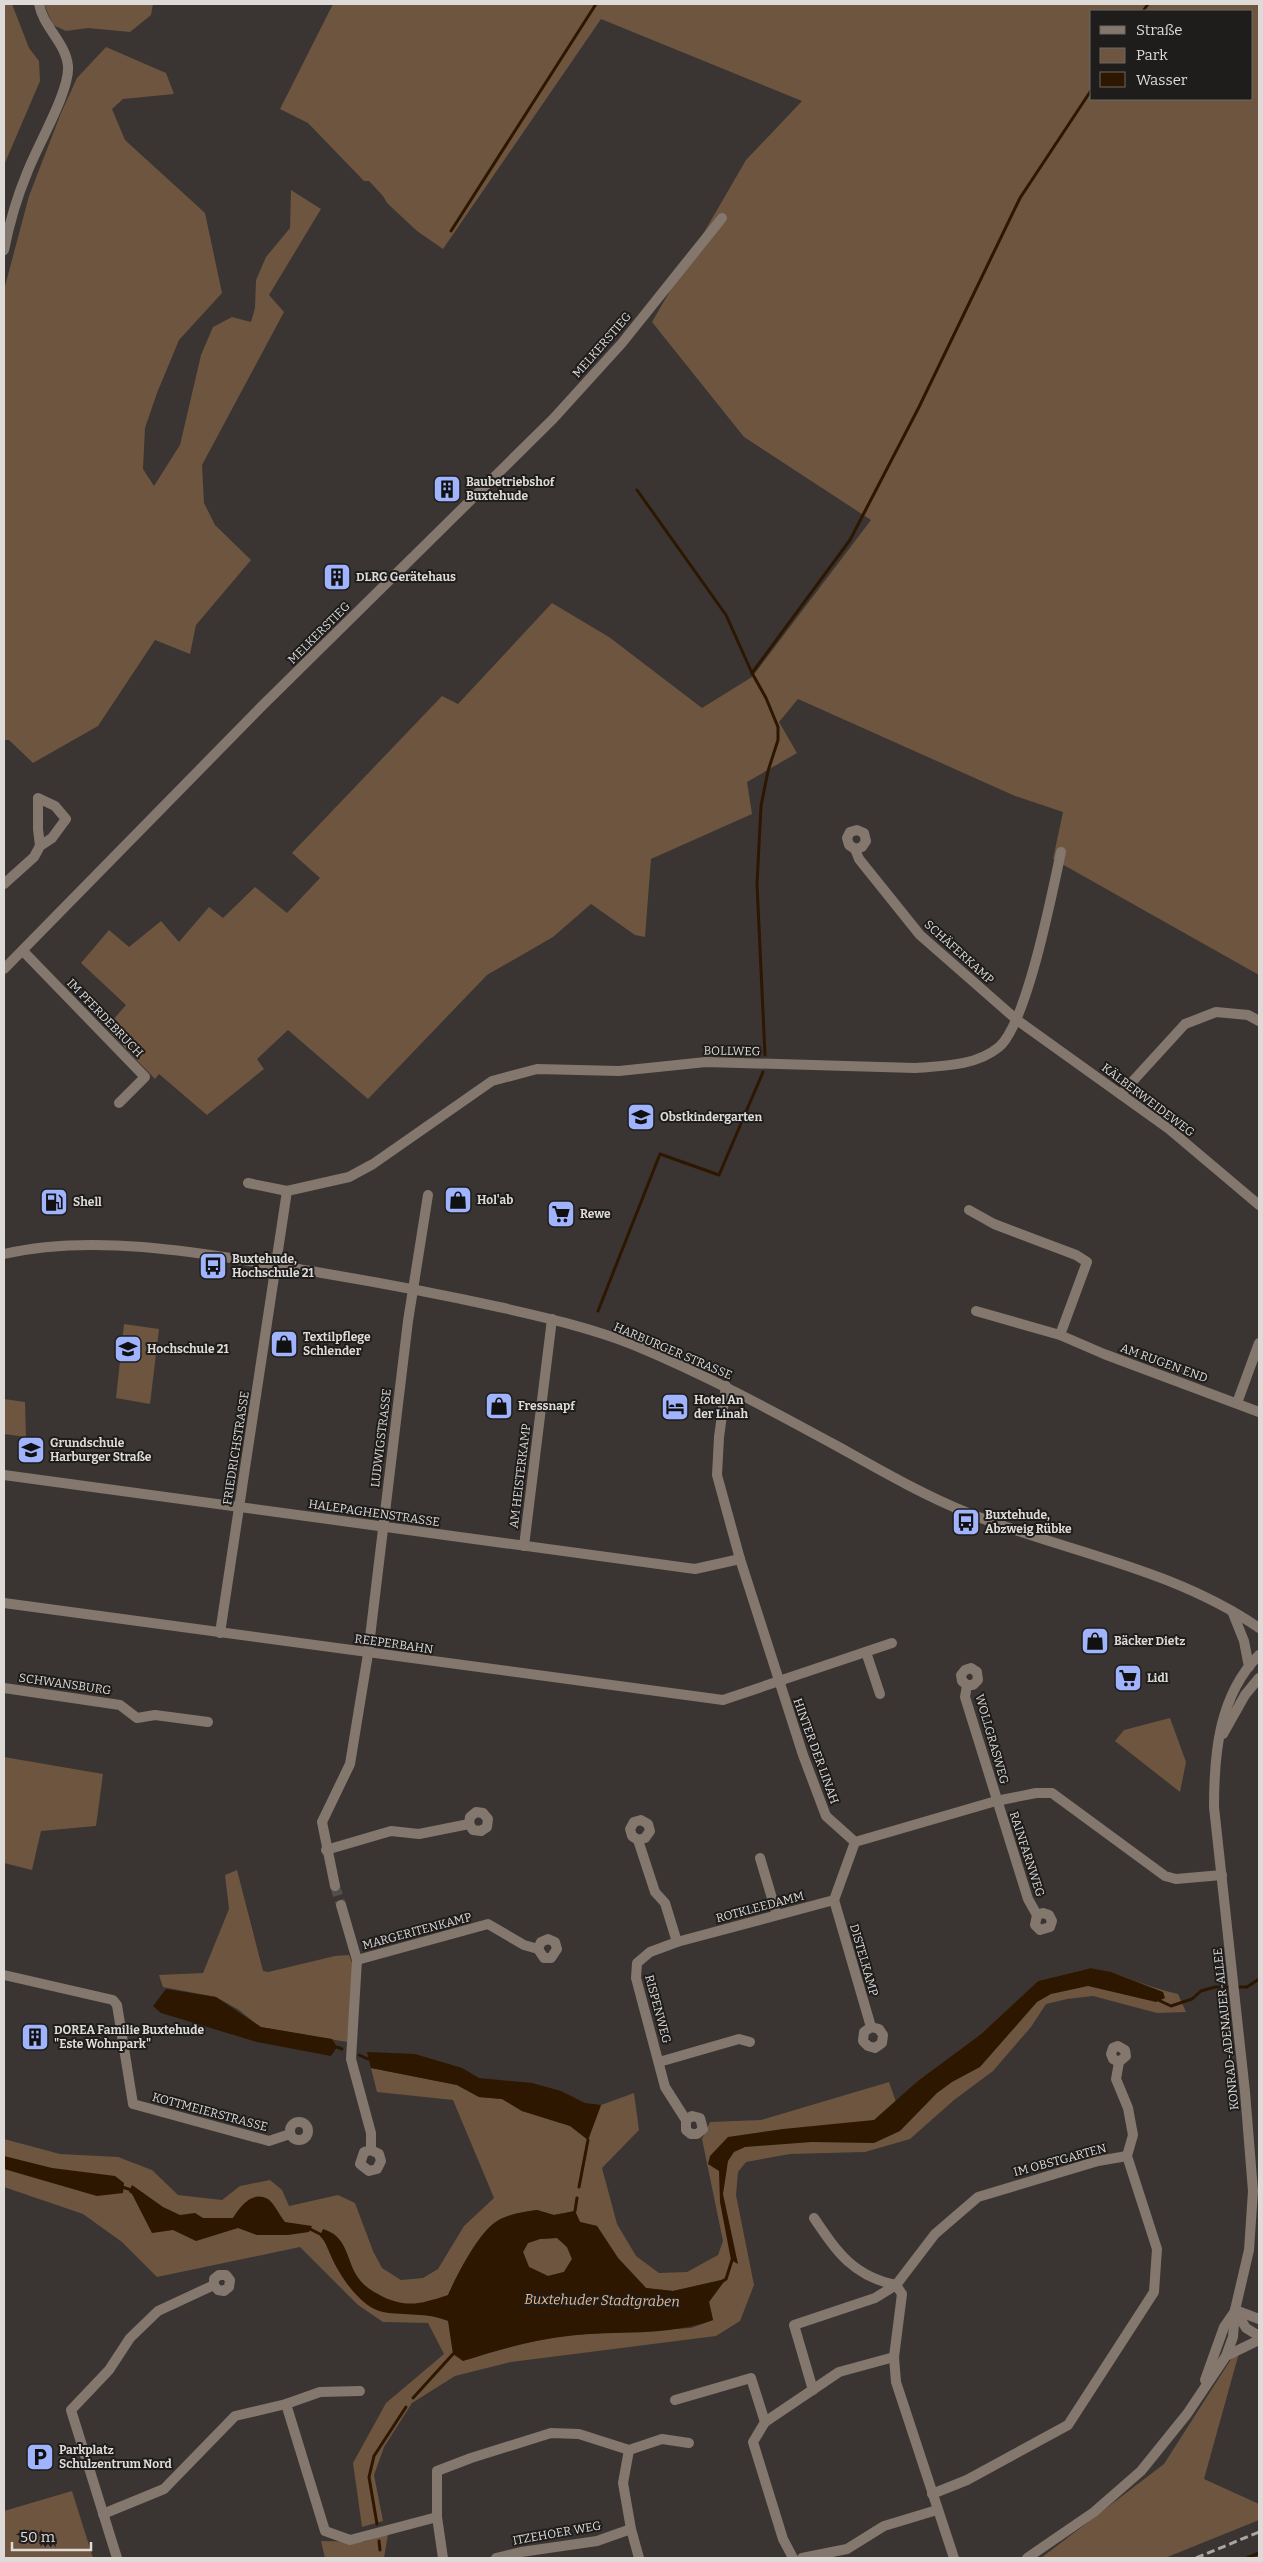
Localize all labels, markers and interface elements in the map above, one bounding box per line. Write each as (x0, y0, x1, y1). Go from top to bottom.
legend (1090, 10, 1253, 100)
text: Straße (1136, 21, 1182, 39)
text: Park (1136, 46, 1168, 64)
text: Wasser (1136, 71, 1188, 89)
street label: MELKERSTIEG (570, 309, 634, 381)
building icon: Baubetriebshof Buxtehude (432, 474, 462, 504)
place label: Baubetriebshof Buxtehude (466, 475, 556, 503)
building icon: DLRG Gerätehaus (322, 562, 352, 592)
place label: DLRG Gerätehaus (356, 570, 456, 584)
street label: MELKERSTIEG (285, 599, 353, 667)
street label: SCHÄFERKAMP (921, 916, 997, 987)
street label: IM PFERDEBRUCH (64, 976, 146, 1060)
street label: BOLLWEG (704, 1044, 761, 1058)
street label: KÄLBERWEIDEWEG (1099, 1060, 1198, 1140)
school or university icon: Obstkindergarten (626, 1102, 656, 1132)
place label: Obstkindergarten (660, 1110, 762, 1124)
shop icon: Hol'ab (443, 1185, 473, 1215)
fuel station icon: Shell (39, 1187, 69, 1217)
place label: Hol'ab (477, 1193, 513, 1207)
place label: Shell (73, 1195, 102, 1209)
supermarket icon: Rewe (546, 1199, 576, 1229)
place label: Rewe (580, 1207, 611, 1221)
bus stop icon: Buxtehude, Hochschule 21 (198, 1251, 228, 1281)
place label: Buxtehude, Hochschule 21 (232, 1252, 314, 1280)
street label: HARBURGER STRASSE (612, 1320, 734, 1382)
shop icon: Textilpflege Schlender (269, 1329, 299, 1359)
place label: Textilpflege Schlender (303, 1330, 371, 1358)
school or university icon: Hochschule 21 (113, 1334, 143, 1364)
street label: AM RUGEN END (1119, 1341, 1209, 1385)
place label: Hochschule 21 (147, 1342, 229, 1356)
street label: LUDWIGSTRASSE (368, 1388, 394, 1488)
street label: FRIEDRICHSTRASSE (220, 1390, 252, 1506)
shop icon: Fressnapf (484, 1391, 514, 1421)
hotel icon: Hotel An der Linah (660, 1392, 690, 1422)
place label: Hotel An der Linah (694, 1393, 749, 1421)
place label: Fressnapf (518, 1399, 576, 1413)
street label: AM HEISTERKAMP (507, 1423, 533, 1529)
school or university icon: Grundschule Harburger Straße (16, 1435, 46, 1465)
place label: Grundschule Harburger Straße (50, 1436, 152, 1464)
street label: HALEPAGHENSTRASSE (307, 1497, 441, 1529)
bus stop icon: Buxtehude, Abzweig Rübke (951, 1507, 981, 1537)
place label: Buxtehude, Abzweig Rübke (985, 1508, 1072, 1536)
shop icon: Bäcker Dietz (1080, 1626, 1110, 1656)
street label: REEPERBAHN (354, 1632, 435, 1657)
place label: Bäcker Dietz (1114, 1634, 1185, 1648)
supermarket icon: Lidl (1113, 1663, 1143, 1693)
street label: SCHWANSBURG (18, 1671, 112, 1697)
place label: Lidl (1147, 1671, 1169, 1685)
street label: WOLLGRASWEG (972, 1692, 1012, 1786)
street label: HINTER DER LINAH (790, 1696, 842, 1806)
street label: RAINFARNWEG (1007, 1810, 1047, 1899)
street label: ROTKLEEDAMM (714, 1888, 806, 1925)
street label: MARGERITENKAMP (361, 1910, 473, 1952)
street label: DISTELKAMP (847, 1922, 881, 1998)
street label: KONRAD-ADENAUER-ALLEE (1211, 1947, 1241, 2111)
street label: RISPENWEG (642, 1973, 674, 2045)
building icon: DOREA Familie Buxtehude "Este Wohnpark" (20, 2022, 50, 2052)
place label: DOREA Familie Buxtehude "Este Wohnpark" (54, 2023, 204, 2051)
street label: KOTTMEIERSTRASSE (151, 2090, 269, 2134)
street label: IM OBSTGARTEN (1012, 2141, 1108, 2179)
water label: Buxtehuder Stadtgraben (524, 2291, 680, 2310)
parking icon: Parkplatz Schulzentrum Nord (25, 2442, 55, 2472)
place label: Parkplatz Schulzentrum Nord (59, 2443, 173, 2471)
street label: ITZEHOER WEG (512, 2518, 602, 2548)
scale bar (12, 2520, 91, 2552)
text: 50 m (20, 2528, 56, 2546)

